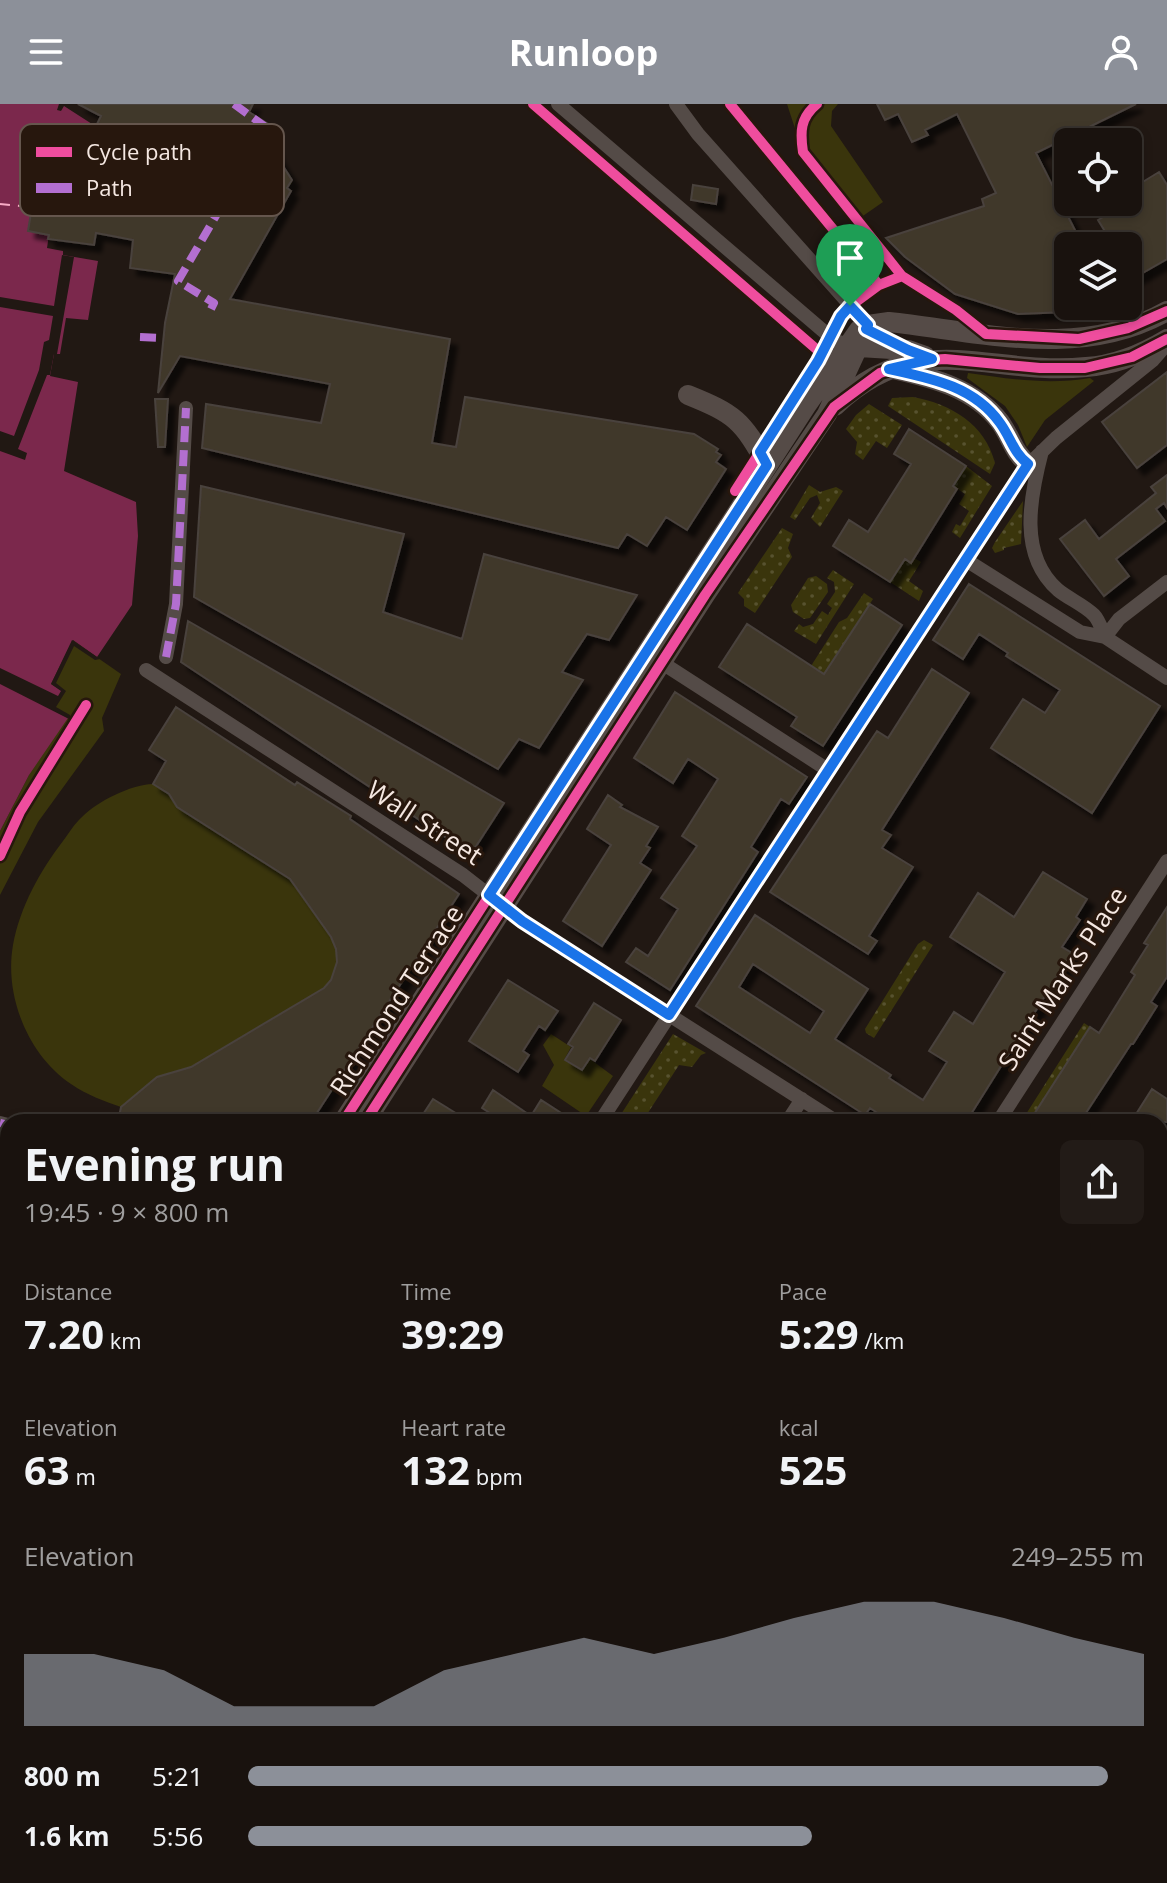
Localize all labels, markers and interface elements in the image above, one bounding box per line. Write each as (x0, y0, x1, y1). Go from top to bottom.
text: Runloop (509, 28, 658, 77)
icon: menu (24, 30, 68, 74)
icon: person (1099, 30, 1143, 74)
legend (20, 124, 284, 216)
map controls (1054, 128, 1142, 320)
button: locate (1054, 128, 1142, 216)
text: Cycle path (86, 136, 192, 166)
text: Path (86, 172, 133, 202)
pin (816, 224, 884, 306)
button: layers (1054, 232, 1142, 320)
icon: arrive (828, 236, 872, 280)
street label: Wall Street (360, 771, 490, 873)
street label: Saint Marks Place (989, 879, 1135, 1077)
street label: Richmond Terrace (321, 898, 471, 1102)
text: Evening run (24, 1134, 285, 1194)
button: share (1060, 1140, 1144, 1224)
text: 19:45 · 9 × 800 m (24, 1194, 229, 1230)
text: Distance (24, 1276, 112, 1306)
text: Time (401, 1276, 452, 1306)
text: Pace (779, 1276, 827, 1306)
text: 7.20 (24, 1306, 104, 1361)
text: 39:29 (401, 1306, 504, 1361)
text: 5:29 (779, 1306, 859, 1361)
text: km (104, 1325, 142, 1355)
text: /km (859, 1325, 904, 1355)
text: Elevation (24, 1412, 117, 1442)
text: Heart rate (401, 1412, 506, 1442)
text: kcal (779, 1412, 819, 1442)
text: 63 (24, 1442, 70, 1497)
text: 132 (401, 1442, 470, 1497)
text: 525 (779, 1442, 847, 1497)
text: m (70, 1461, 96, 1491)
text: bpm (470, 1461, 523, 1491)
text: Elevation (24, 1538, 134, 1574)
text: 249–255 m (1011, 1538, 1144, 1574)
text: 800 m (24, 1758, 101, 1794)
text: 5:21 (152, 1758, 203, 1794)
text: 1.6 km (24, 1818, 110, 1854)
text: 5:56 (152, 1818, 203, 1854)

